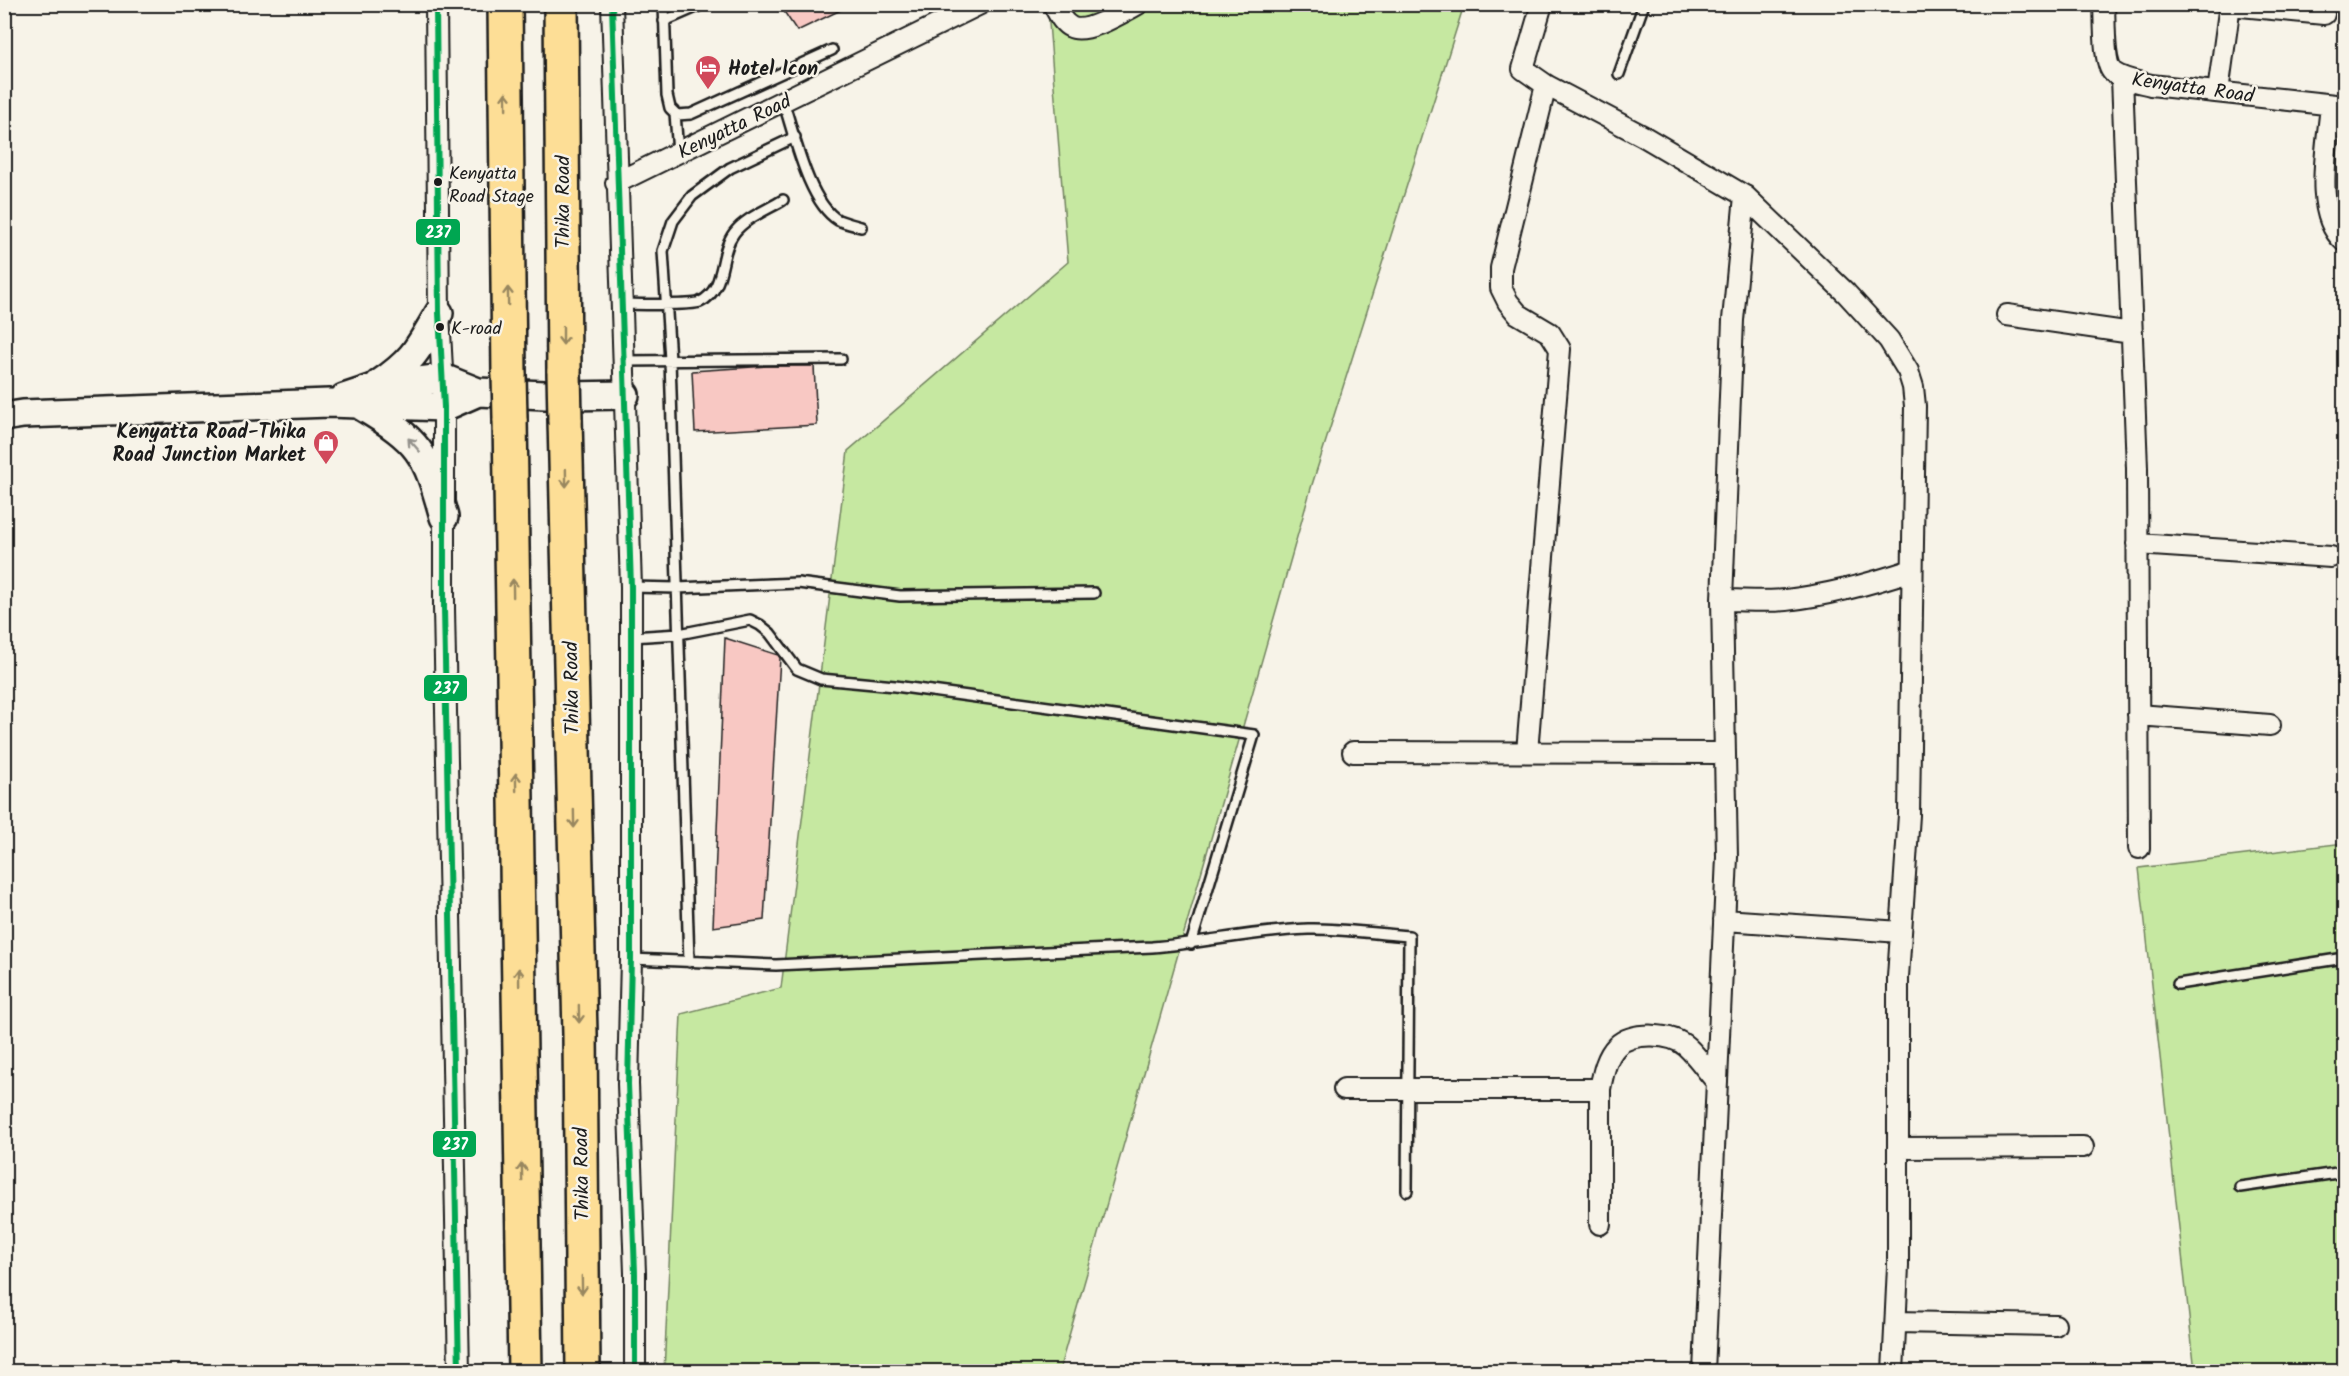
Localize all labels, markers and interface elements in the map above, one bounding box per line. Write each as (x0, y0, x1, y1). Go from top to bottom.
hotel icon: Hotel Icon (693, 53, 723, 91)
place label: Hotel Icon (728, 54, 818, 86)
street label: Kenyatta Road (2129, 65, 2257, 114)
street label: Kenyatta Road (672, 86, 798, 169)
one-way arrow (500, 91, 512, 111)
street label: Thika Road (548, 154, 580, 249)
place label: Kenyatta Road Stage (449, 160, 534, 212)
marker: Kenyatta Road Stage (432, 176, 444, 188)
line badge: 237 (415, 218, 461, 246)
text: 237 (425, 221, 451, 246)
one-way arrow (503, 286, 514, 306)
place label: K-road (451, 315, 502, 344)
marker: K-road (434, 321, 446, 333)
one-way arrow (557, 325, 569, 345)
place label: Kenyatta Road-Thika Road Junction Market (113, 417, 307, 472)
shop icon: Kenyatta Road-Thika Road Junction Market (311, 428, 341, 466)
one-way arrow (407, 438, 421, 453)
one-way arrow (560, 467, 572, 487)
one-way arrow (507, 578, 518, 598)
street label: Thika Road (556, 640, 590, 735)
line badge: 237 (423, 674, 468, 702)
text: 237 (433, 677, 459, 702)
one-way arrow (510, 773, 521, 793)
one-way arrow (569, 809, 580, 829)
one-way arrow (513, 968, 525, 988)
one-way arrow (573, 1004, 585, 1024)
street label: Thika Road (566, 1126, 600, 1221)
line badge: 237 (432, 1130, 477, 1158)
text: 237 (442, 1133, 468, 1158)
one-way arrow (516, 1163, 528, 1183)
one-way arrow (577, 1275, 588, 1295)

